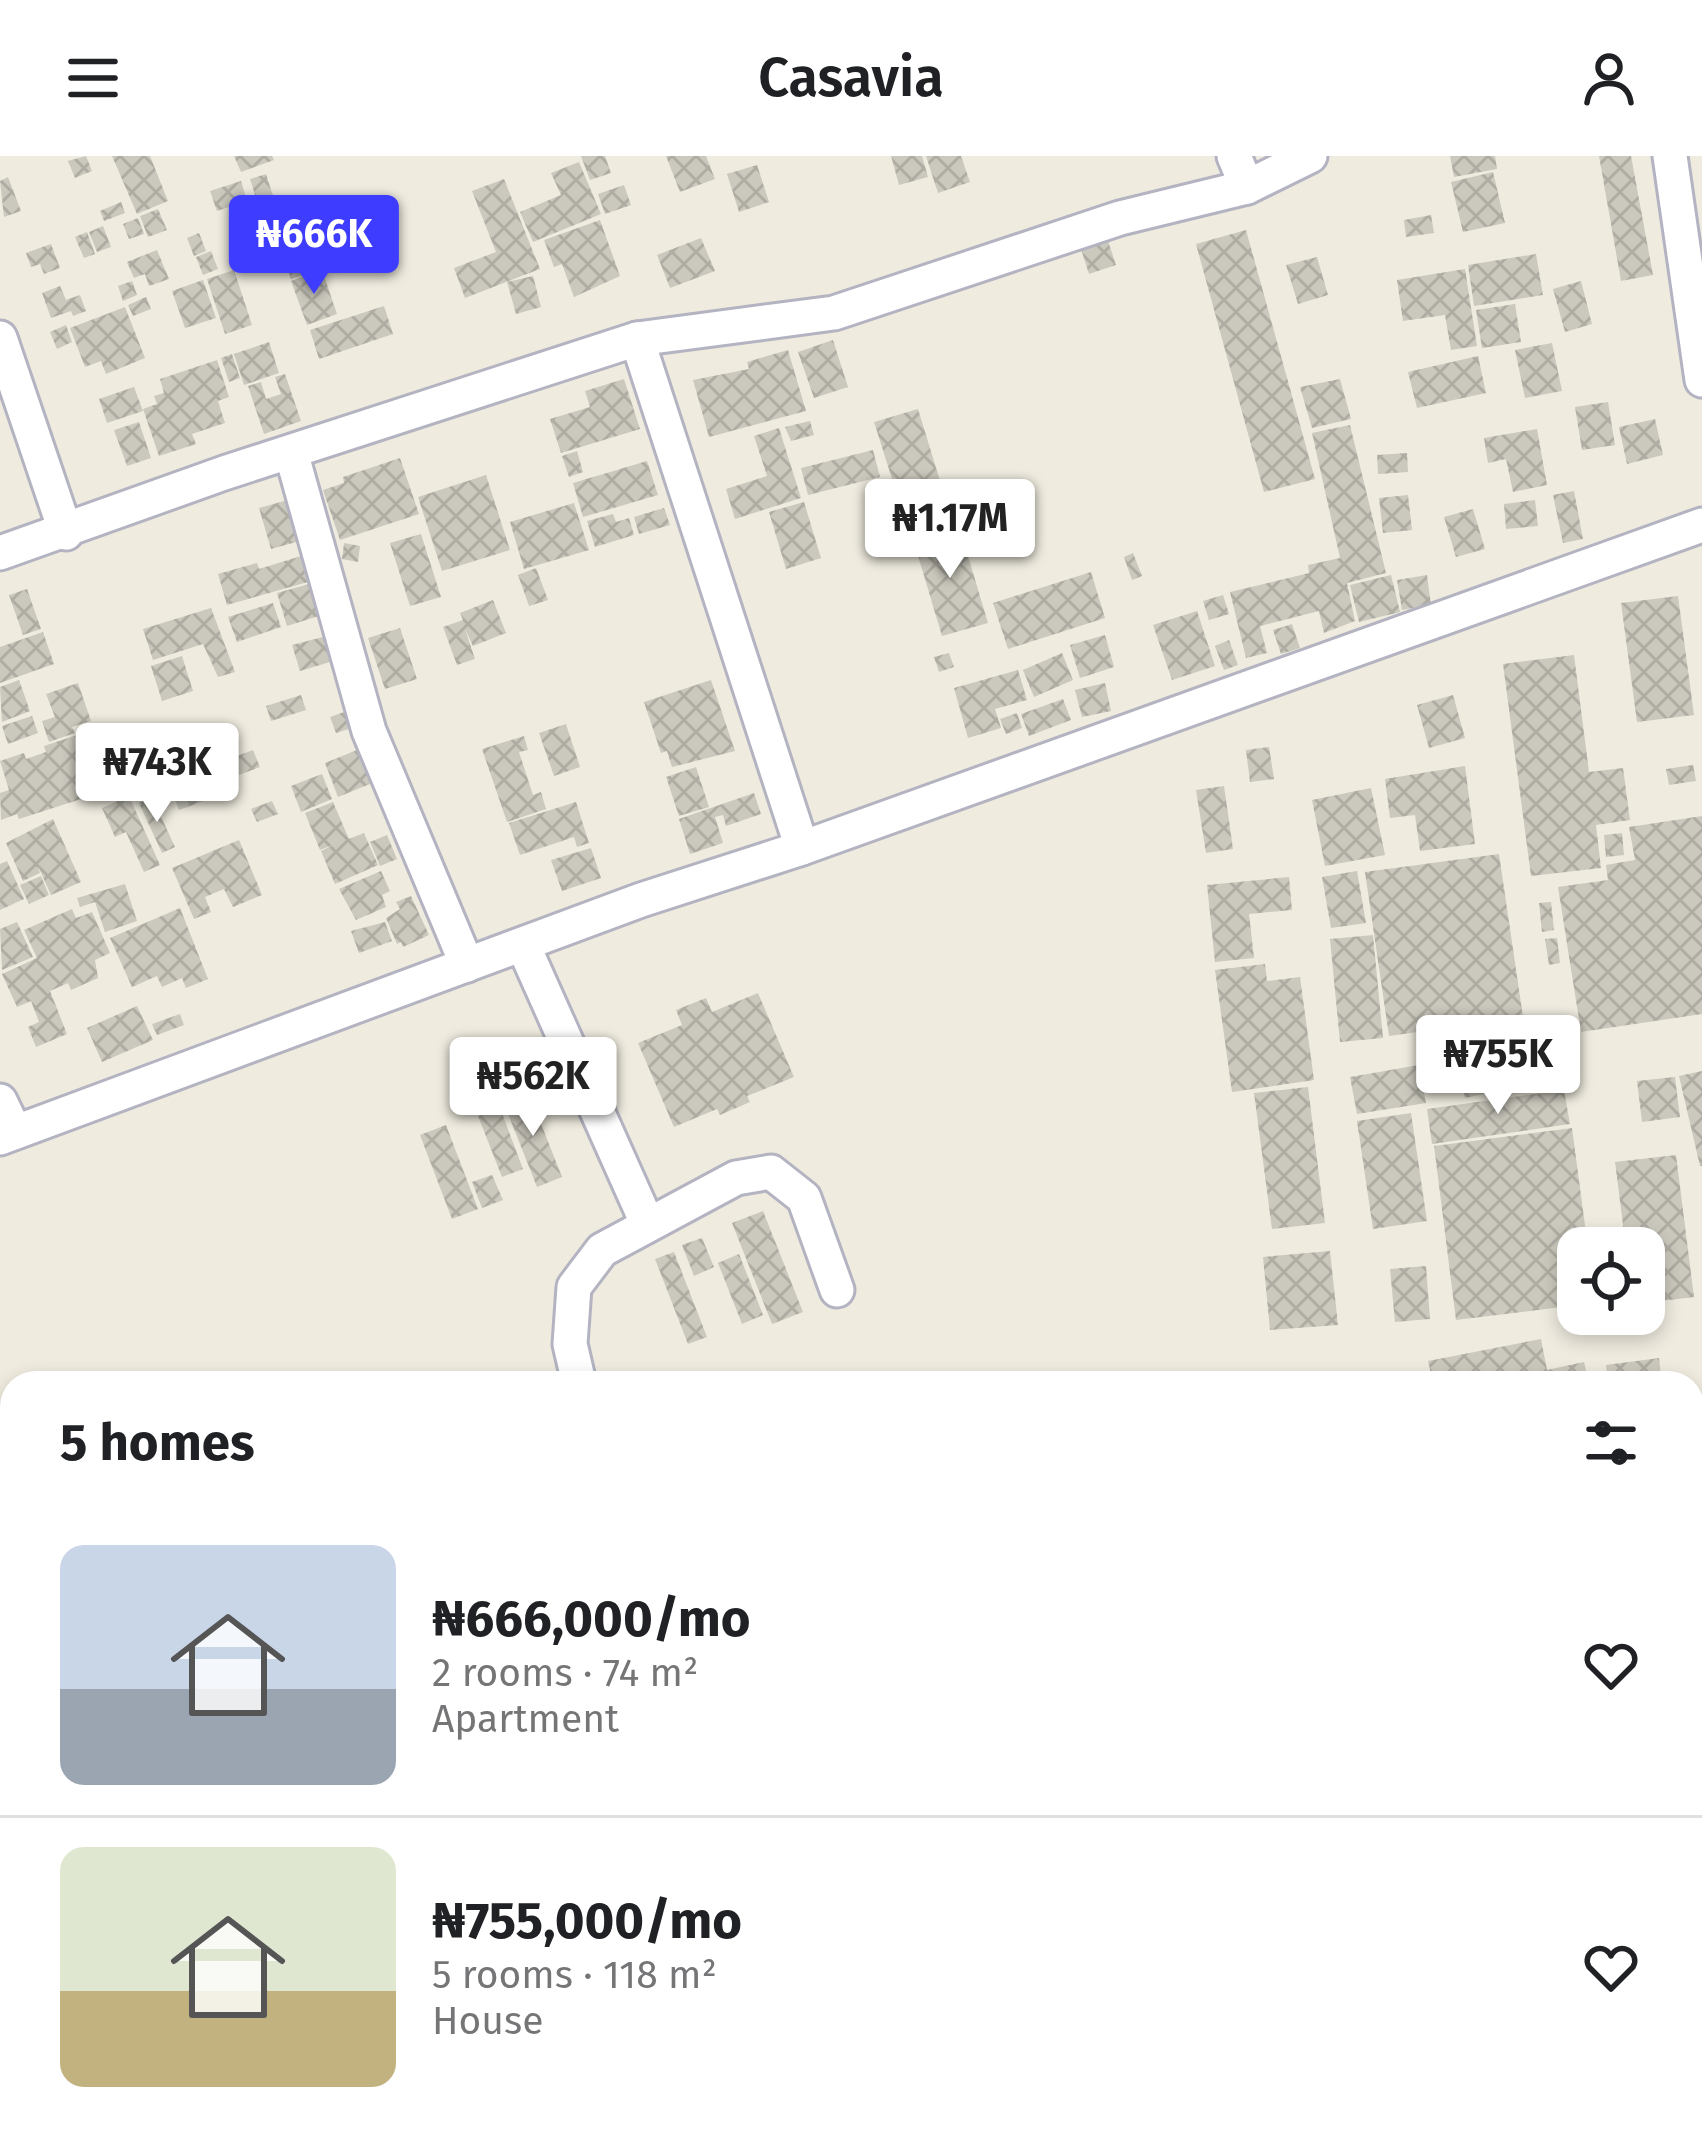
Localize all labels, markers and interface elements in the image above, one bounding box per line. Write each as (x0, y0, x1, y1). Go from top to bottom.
icon: menu (60, 45, 126, 111)
icon: person (1576, 45, 1642, 111)
text: Casavia (758, 46, 944, 110)
pin: ₦666K (230, 195, 398, 297)
text: ₦666K (256, 211, 372, 257)
pin: ₦1.17M (852, 479, 1048, 581)
text: ₦1.17M (892, 495, 1008, 541)
pin: ₦743K (73, 723, 241, 825)
text: ₦743K (103, 739, 211, 785)
pin: ₦755K (1414, 1015, 1582, 1117)
text: ₦755K (1443, 1031, 1553, 1077)
pin: ₦562K (449, 1037, 617, 1139)
text: ₦562K (477, 1053, 589, 1099)
map controls (1557, 1227, 1665, 1335)
button: locate (1557, 1227, 1665, 1335)
icon: filters (1578, 1410, 1644, 1476)
text: 5 homes (60, 1412, 255, 1474)
text: ₦666,000/mo (432, 1588, 751, 1650)
icon: home (156, 1593, 300, 1737)
icon: heart (1578, 1632, 1644, 1698)
text: 2 rooms · 74 m² (432, 1650, 698, 1696)
text: Apartment (432, 1696, 619, 1742)
text: ₦755,000/mo (432, 1890, 742, 1952)
icon: home (156, 1895, 300, 2039)
icon: heart (1578, 1934, 1644, 2000)
text: 5 rooms · 118 m² (432, 1952, 717, 1998)
text: House (432, 1998, 543, 2044)

